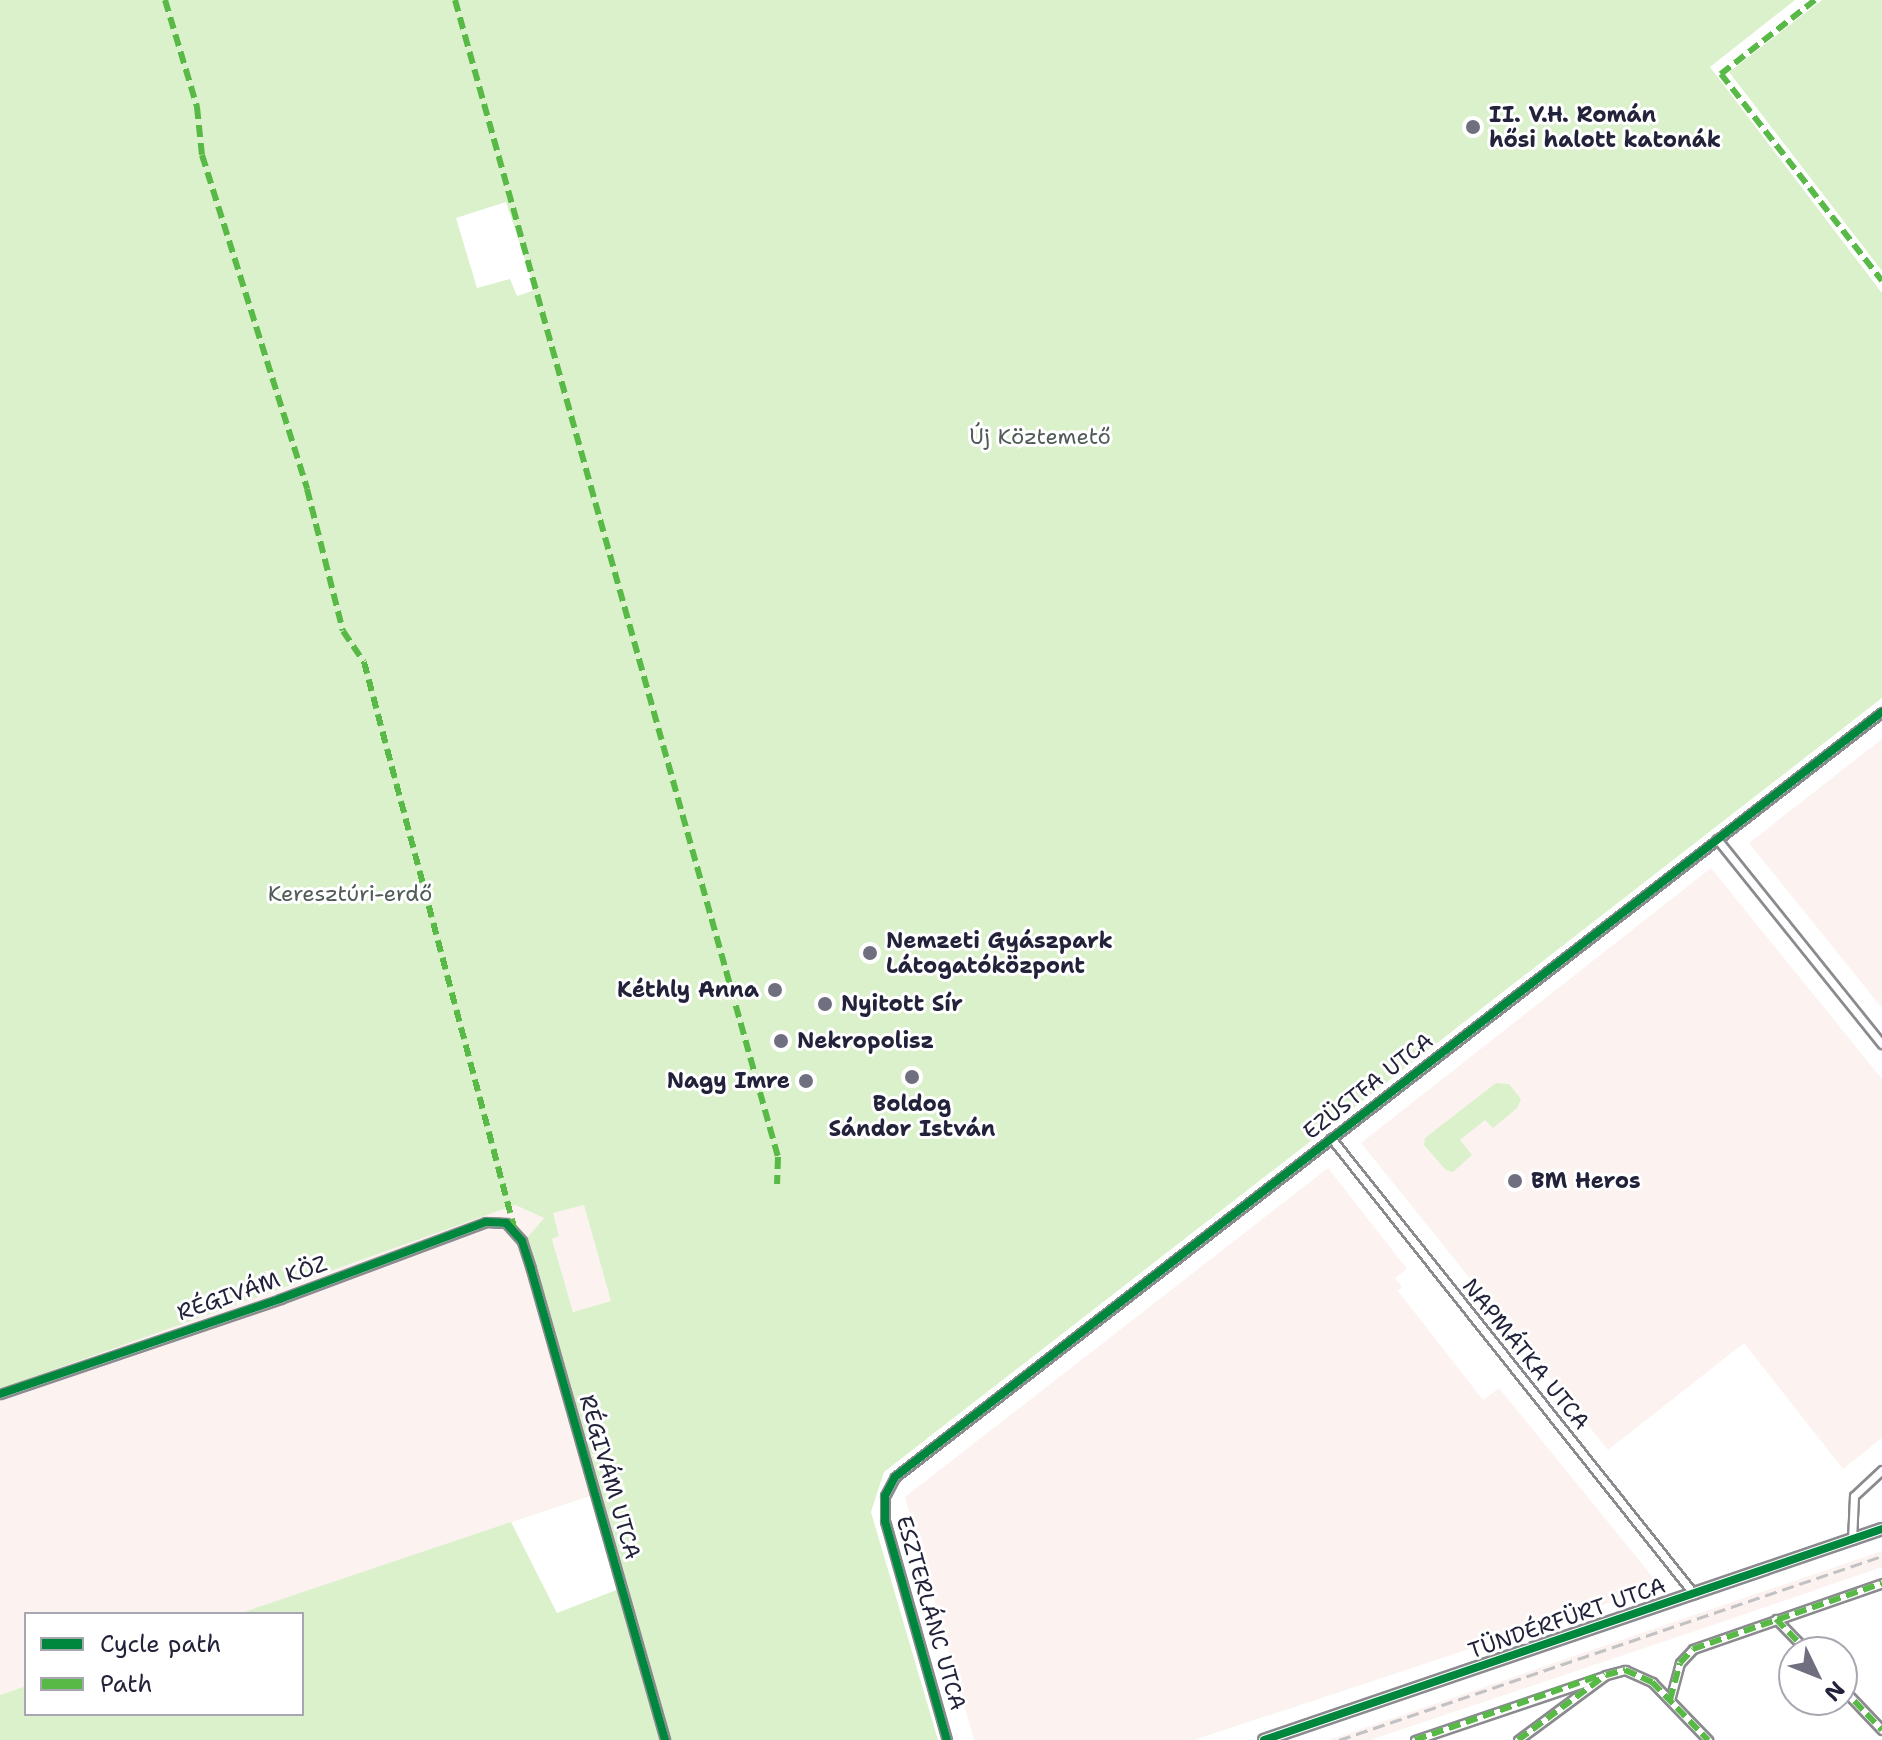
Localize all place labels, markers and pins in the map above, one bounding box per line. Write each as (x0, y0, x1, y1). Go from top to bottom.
place label: II. V.H. Román hősi halott katonák (1489, 101, 1721, 152)
marker: II. V.H. Román hősi halott katonák (1464, 118, 1482, 136)
place label: Nemzeti Gyászpark Látogatóközpont (886, 927, 1113, 978)
marker: Nemzeti Gyászpark Látogatóközpont (861, 944, 879, 962)
place label: Kéthly Anna (617, 977, 759, 1003)
marker: Kéthly Anna (766, 981, 784, 999)
place label: Nyitott Sír (841, 991, 963, 1017)
marker: Nyitott Sír (816, 995, 834, 1013)
place label: Nekropolisz (797, 1028, 934, 1054)
marker: Nekropolisz (772, 1032, 790, 1050)
place label: Nagy Imre (667, 1068, 790, 1094)
marker: Boldog Sándor István (903, 1068, 921, 1086)
marker: Nagy Imre (797, 1072, 815, 1090)
place label: Boldog Sándor István (829, 1090, 995, 1142)
place label: BM Heros (1531, 1168, 1641, 1194)
marker: BM Heros (1506, 1172, 1524, 1190)

